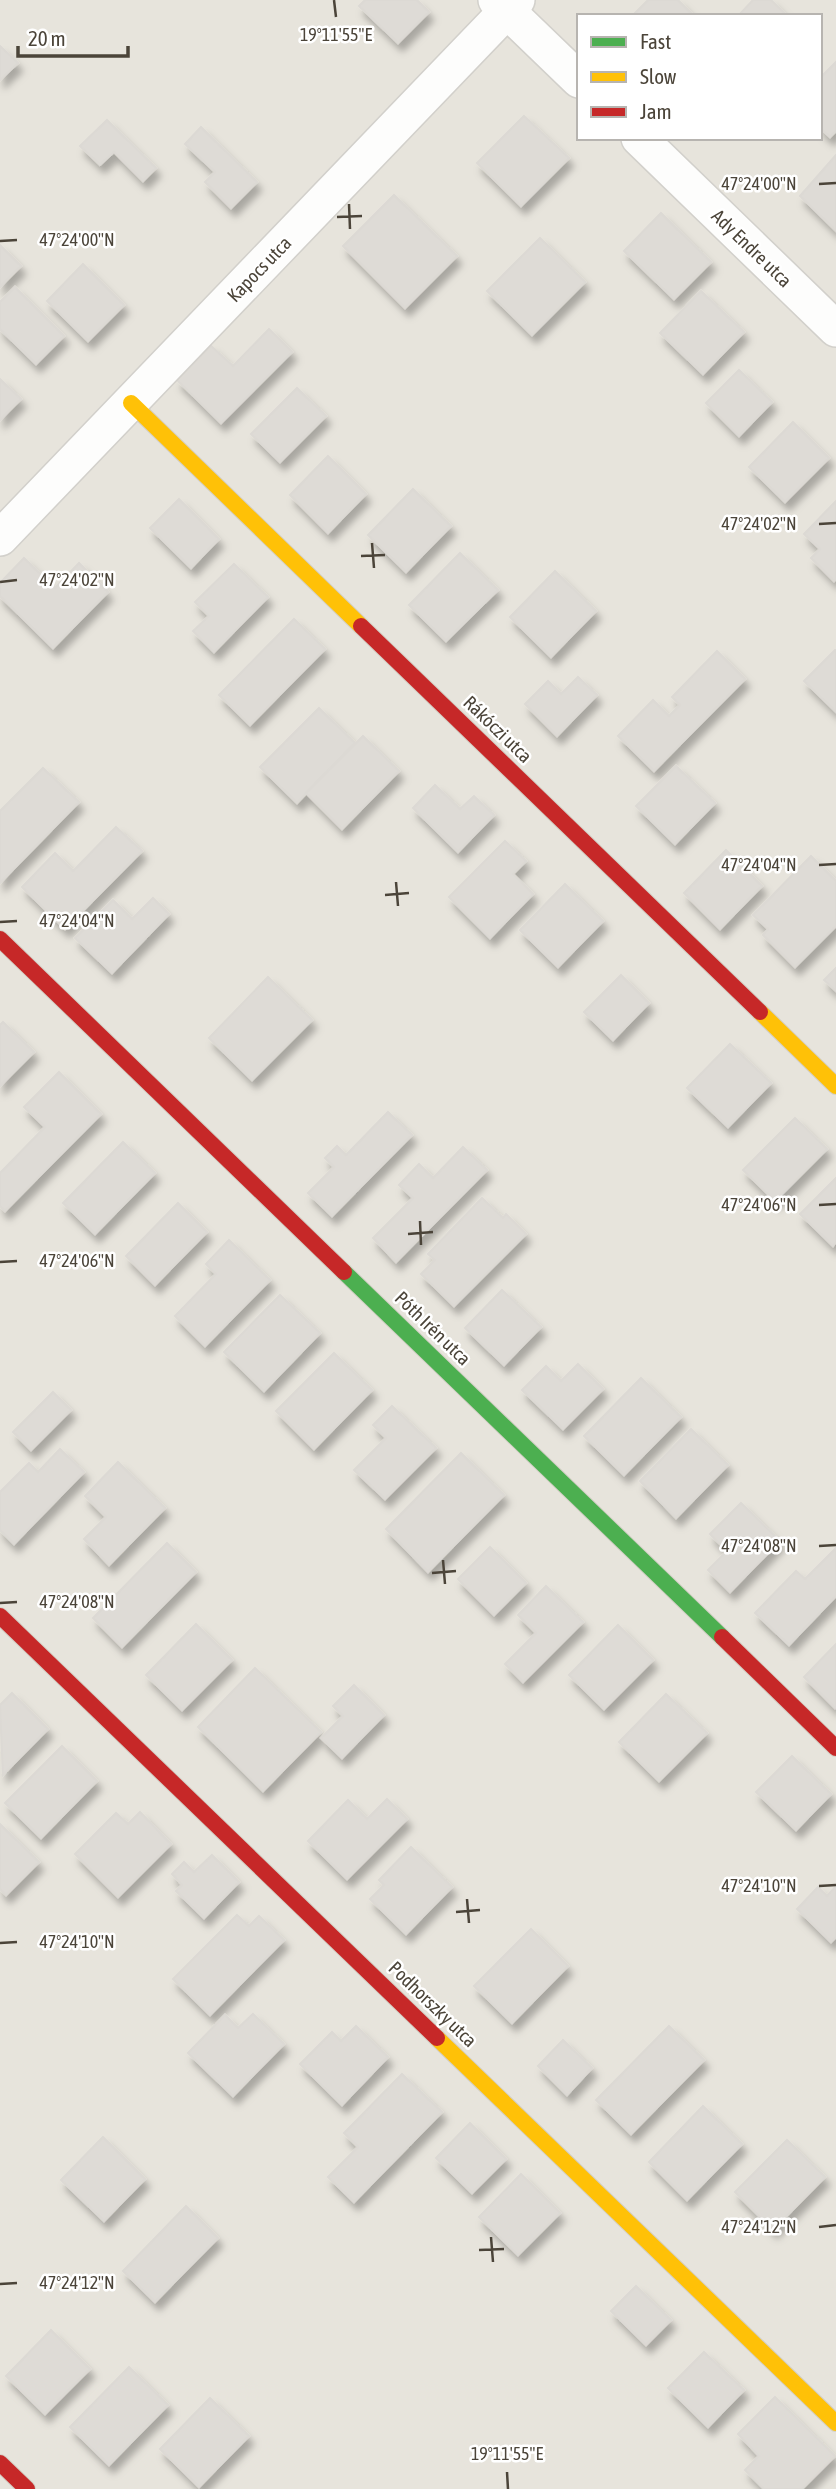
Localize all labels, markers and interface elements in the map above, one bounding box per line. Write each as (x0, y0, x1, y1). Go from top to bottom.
scale bar (18, 14, 128, 58)
legend (577, 14, 822, 140)
text: 19°11'55"E (300, 24, 372, 45)
text: 20 m (28, 26, 66, 50)
text: Fast (640, 29, 671, 53)
text: Slow (640, 64, 677, 88)
text: Jam (640, 99, 672, 123)
text: 47°24'00"N (721, 173, 797, 194)
street label: Ady Endre utca (708, 205, 796, 291)
text: 47°24'00"N (39, 229, 115, 250)
street label: Kapocs utca (222, 232, 296, 306)
text: 47°24'02"N (721, 513, 797, 534)
text: 47°24'02"N (39, 569, 115, 590)
street label: Rákóczi utca (459, 691, 537, 767)
text: 47°24'04"N (721, 854, 797, 875)
text: 47°24'04"N (39, 910, 115, 931)
text: 47°24'06"N (721, 1194, 797, 1215)
text: 47°24'06"N (39, 1250, 115, 1271)
street label: Póth Irén utca (391, 1287, 475, 1369)
text: 47°24'08"N (721, 1535, 797, 1556)
text: 47°24'08"N (39, 1591, 115, 1612)
text: 47°24'10"N (721, 1875, 797, 1896)
text: 47°24'10"N (39, 1931, 115, 1952)
street label: Podhorszky utca (385, 1957, 481, 2051)
text: 47°24'12"N (721, 2216, 797, 2237)
text: 47°24'12"N (39, 2272, 115, 2293)
text: 19°11'55"E (471, 2443, 543, 2464)

